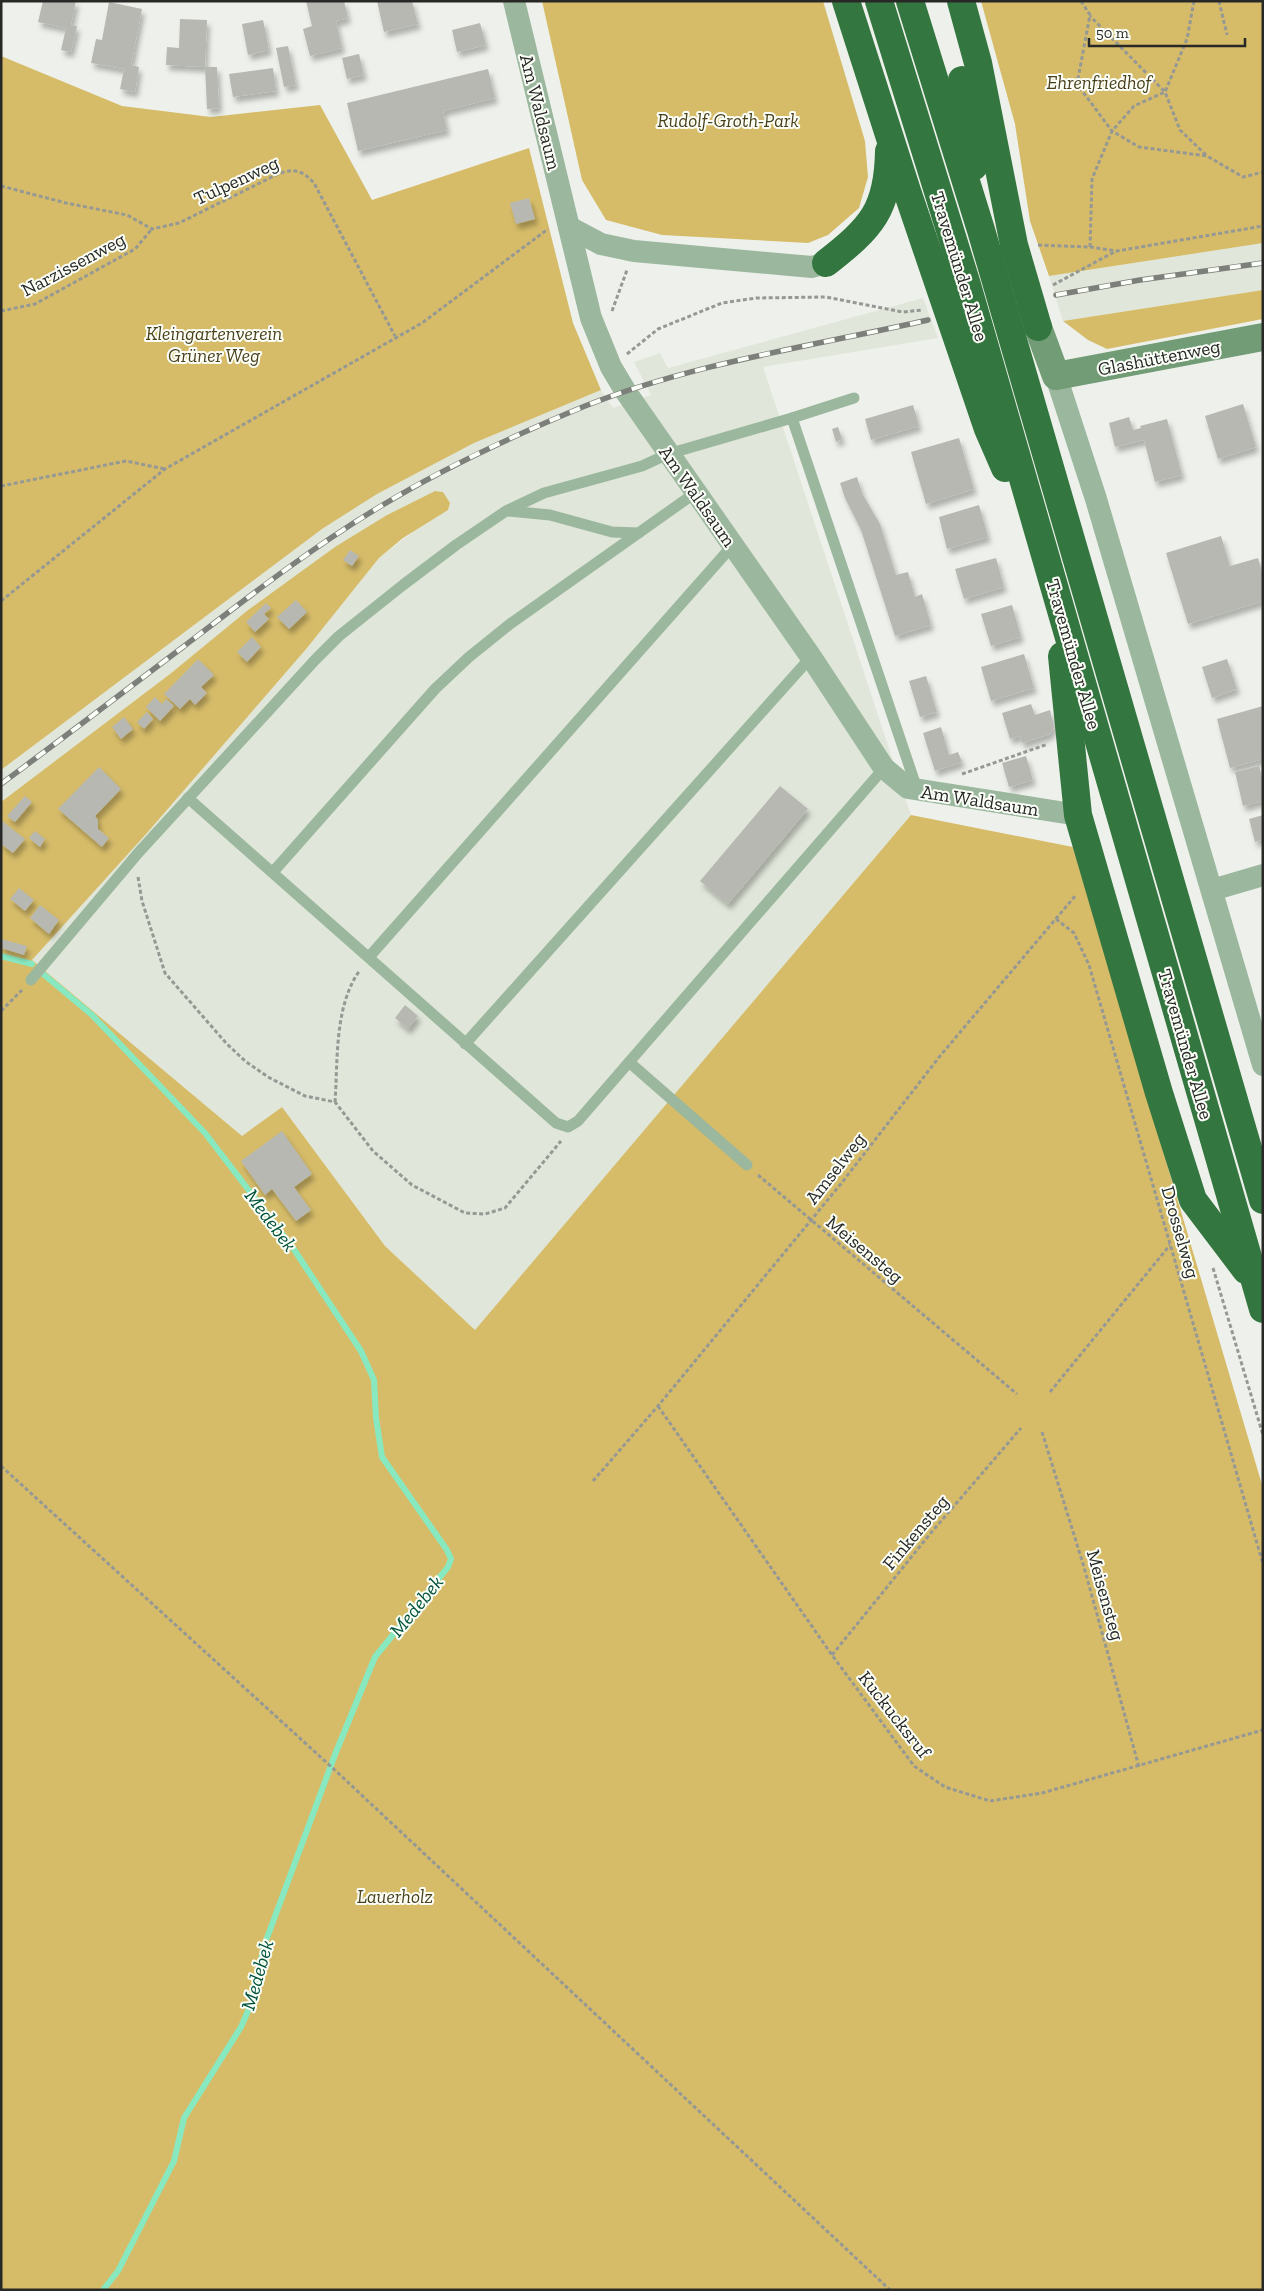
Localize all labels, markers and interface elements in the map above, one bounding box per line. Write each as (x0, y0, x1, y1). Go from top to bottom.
scale bar (1089, 15, 1245, 47)
text: 50 m (1096, 24, 1129, 42)
street label: Am Waldsaum (515, 52, 566, 173)
park label: Ehrenfriedhof (1047, 71, 1154, 94)
park label: Rudolf-Groth-Park (657, 109, 799, 132)
street label: Tulpenweg (190, 151, 283, 210)
street label: Travemünder Allee (926, 188, 993, 344)
street label: Narzissenweg (17, 227, 130, 302)
park label: Kleingartenverein Grüner Weg (146, 322, 282, 367)
street label: Glashüttenweg (1096, 334, 1223, 381)
street label: Am Waldsaum (654, 441, 741, 552)
street label: Travemünder Allee (1041, 576, 1106, 732)
street label: Am Waldsaum (920, 780, 1041, 821)
street label: Travemünder Allee (1153, 966, 1218, 1122)
street label: Amselweg (800, 1127, 871, 1209)
street label: Drosselweg (1156, 1183, 1205, 1282)
water label: Medebek (240, 1184, 302, 1256)
street label: Meisensteg (821, 1211, 908, 1289)
street label: Finkensteg (877, 1490, 954, 1575)
street label: Meisensteg (1082, 1547, 1130, 1644)
water label: Medebek (384, 1570, 448, 1642)
street label: Kuckucksruf (854, 1666, 937, 1764)
park label: Lauerholz (357, 1885, 433, 1908)
water label: Medebek (236, 1937, 278, 2013)

